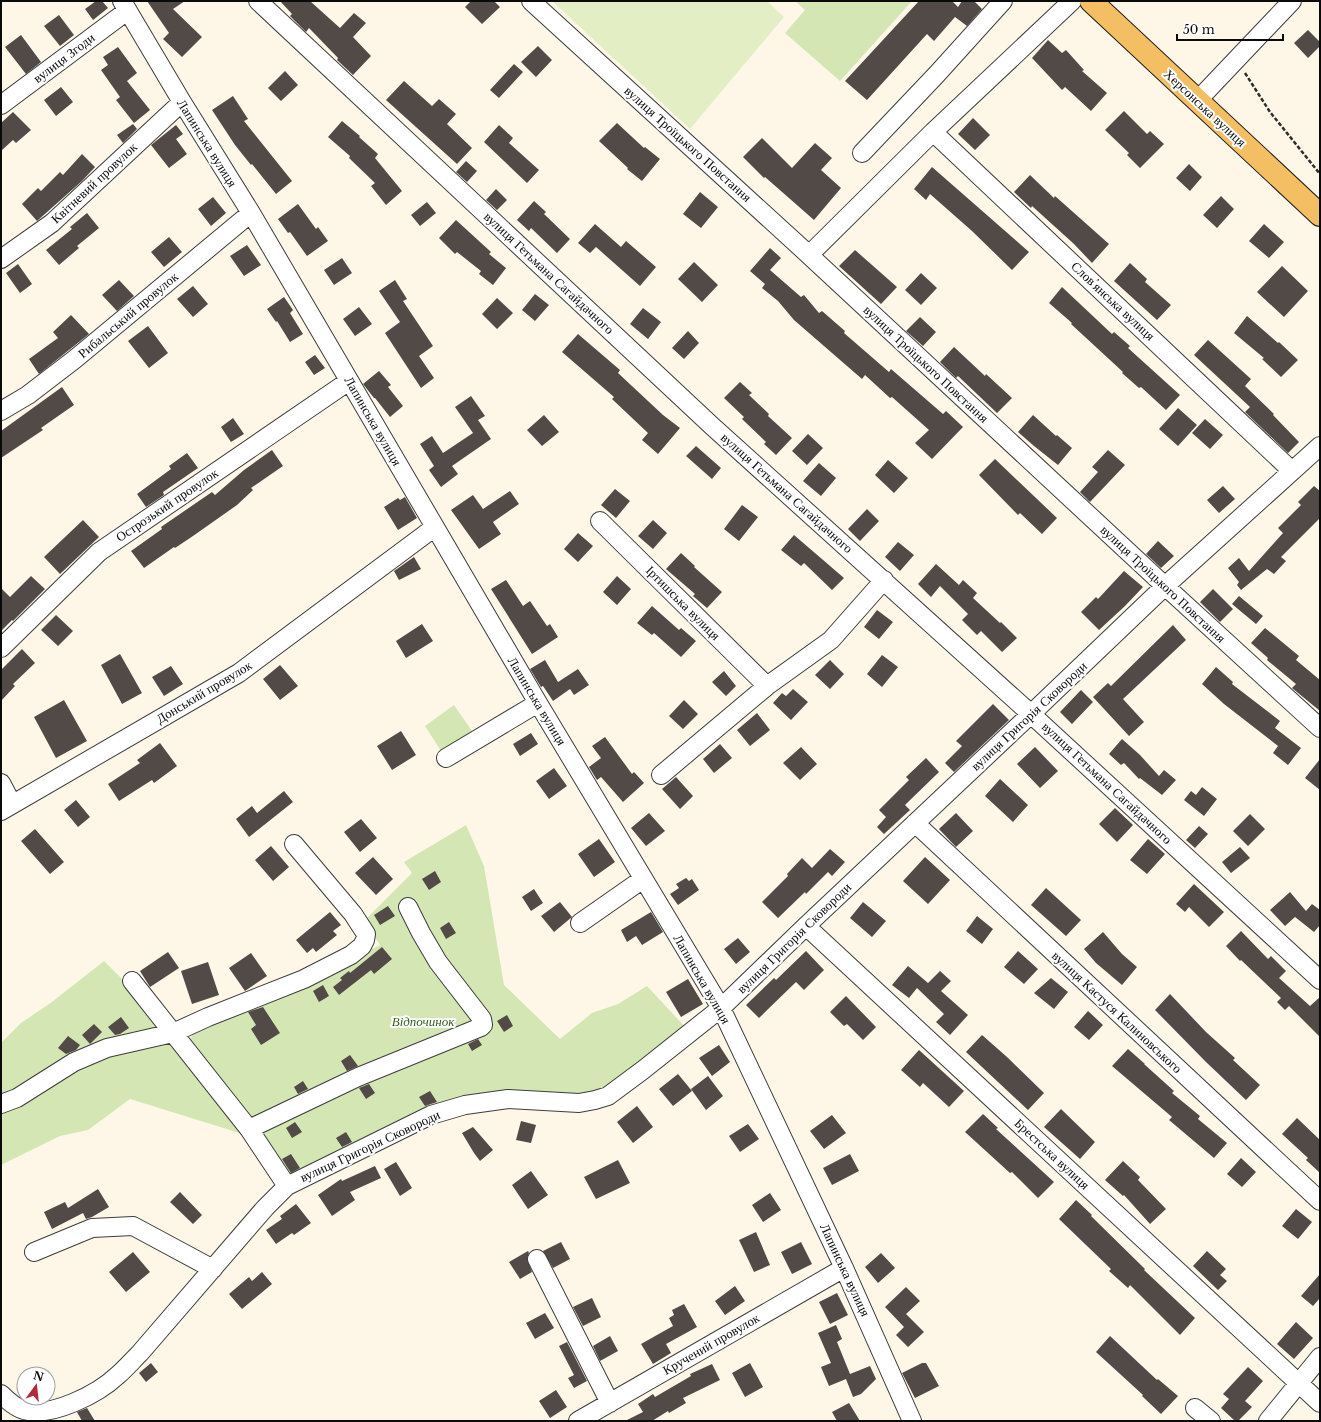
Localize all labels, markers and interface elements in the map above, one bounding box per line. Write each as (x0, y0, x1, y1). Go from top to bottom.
scale bar (1177, 16, 1283, 42)
text: 50 m (1183, 22, 1215, 37)
street label: вулиця Згоди (30, 29, 98, 87)
street label: Херсонська вулиця (1160, 66, 1250, 150)
street label: вулиця Троїцького Повстання (621, 82, 755, 206)
street label: Лапинська вулиця (173, 96, 241, 190)
street label: Квітневий провулок (47, 138, 141, 227)
street label: вулиця Гетьмана Сагайдачного (480, 208, 618, 338)
street label: Словʼянська вулиця (1068, 258, 1158, 344)
street label: Рибальський провулок (74, 268, 182, 362)
street label: вулиця Троїцького Повстання (860, 301, 992, 427)
street label: Лапинська вулиця (340, 373, 406, 469)
street label: вулиця Гетьмана Сагайдачного (717, 429, 857, 557)
street label: Острозький провулок (113, 464, 222, 546)
street label: вулиця Троїцького Повстання (1097, 521, 1229, 647)
street label: Іртишська вулиця (642, 562, 724, 644)
street label: Лапинська вулиця (504, 654, 570, 749)
street label: Донський провулок (153, 656, 256, 727)
street label: вулиця Григорія Сковороди (967, 658, 1091, 774)
street label: вулиця Гетьмана Сагайдачного (1038, 718, 1176, 848)
street label: вулиця Григорія Сковороди (733, 879, 855, 997)
street label: Лапинська вулиця (669, 931, 735, 1027)
street label: вулиця Кастуся Калиновського (1048, 947, 1186, 1077)
park label: Відпочинок (392, 1013, 455, 1030)
street label: вулиця Григорія Сковороди (297, 1106, 443, 1186)
street label: Брестська вулиця (1011, 1115, 1093, 1193)
street label: Лапинська вулиця (816, 1221, 874, 1319)
street label: Кручений провулок (659, 1309, 763, 1379)
north arrow (16, 1366, 56, 1406)
text: N (32, 1368, 46, 1385)

